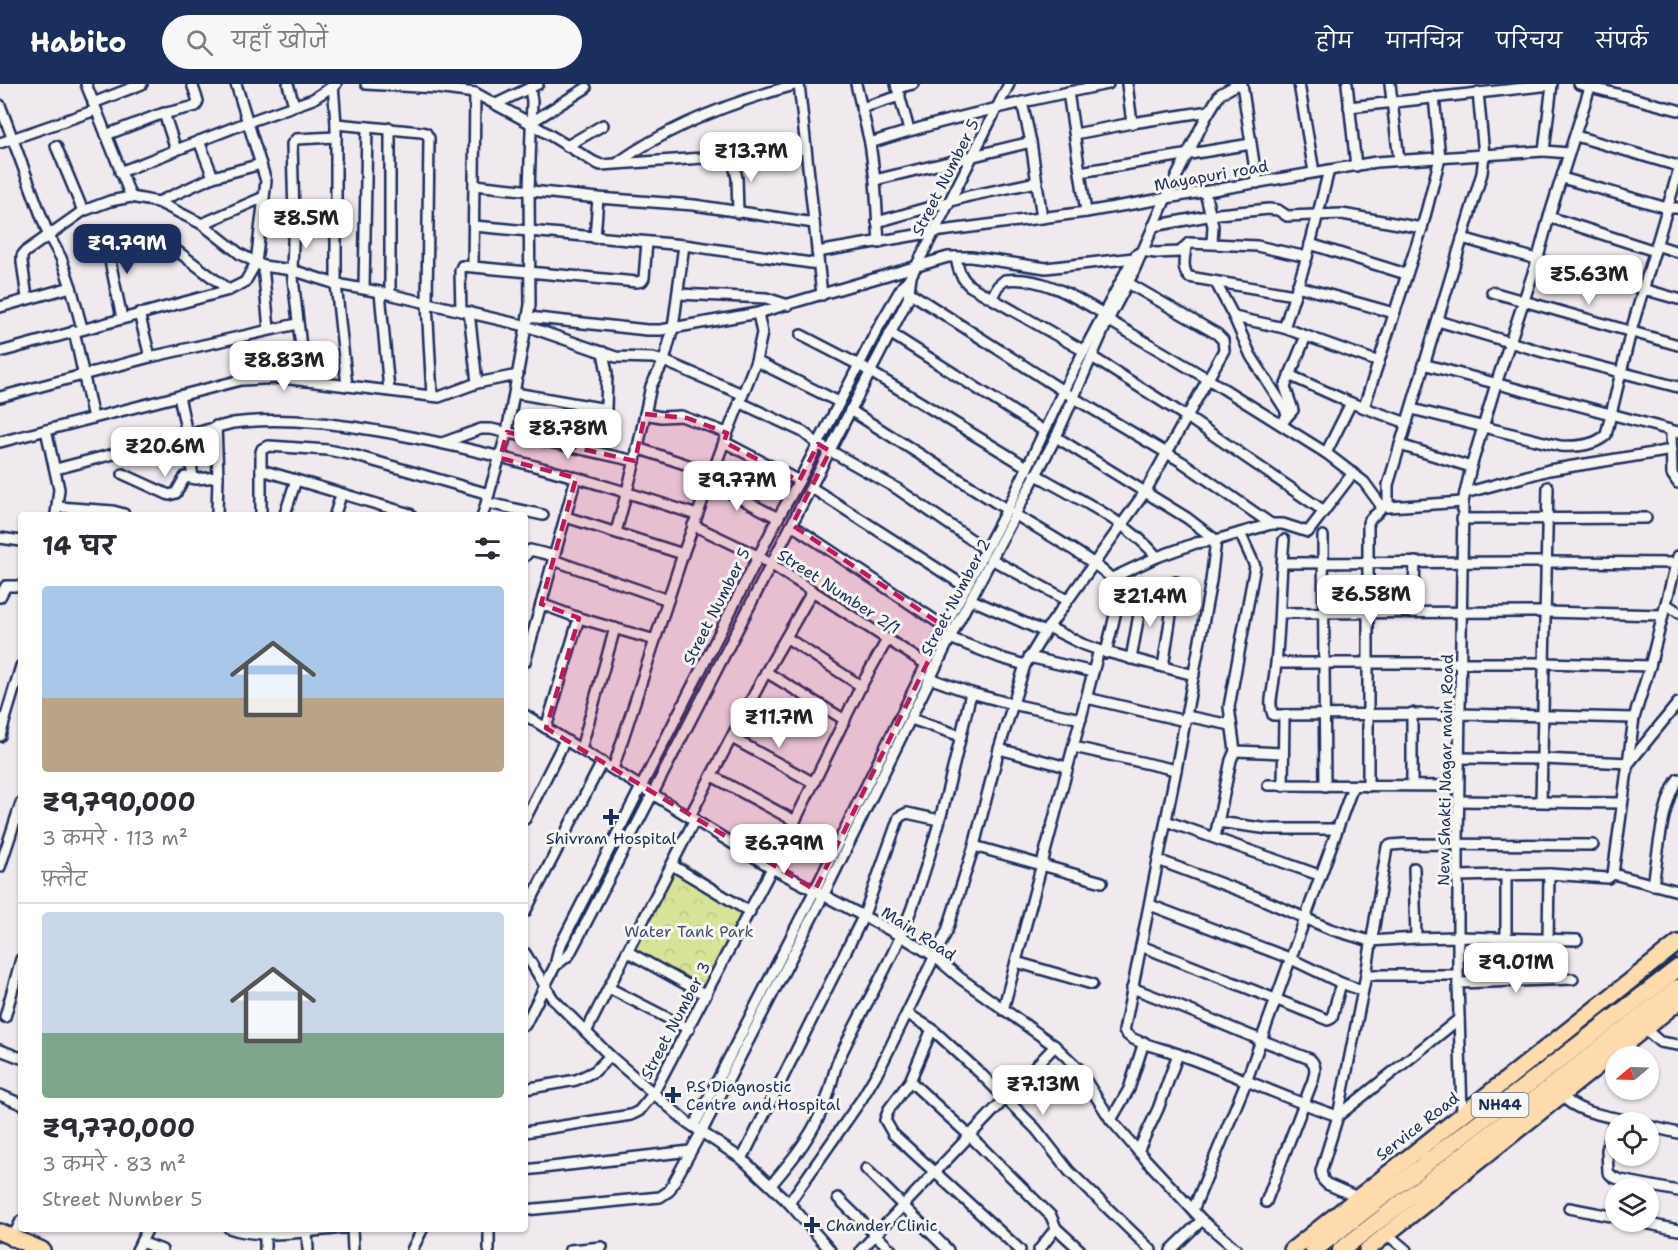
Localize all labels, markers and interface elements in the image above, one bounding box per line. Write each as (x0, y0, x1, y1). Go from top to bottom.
search box (162, 15, 582, 69)
text: Habito (30, 23, 126, 61)
icon: search (183, 26, 216, 59)
text: यहाँ खोजें (231, 26, 328, 55)
text: होम (1316, 27, 1353, 55)
text: मानचित्र (1386, 27, 1463, 55)
text: परिचय (1496, 27, 1562, 55)
text: संपर्क (1595, 27, 1648, 55)
street label: Street Number 5 (907, 115, 984, 239)
pin: ₹13.7M (702, 132, 800, 183)
text: ₹13.7M (714, 138, 788, 164)
street label: Mayapuri road (1152, 155, 1270, 196)
pin: ₹8.5M (264, 199, 348, 250)
text: ₹8.5M (273, 205, 339, 231)
pin: ₹9.79M (78, 224, 176, 275)
text: ₹9.79M (87, 230, 167, 256)
pin: ₹5.63M (1540, 255, 1638, 306)
text: ₹5.63M (1549, 261, 1629, 287)
pin: ₹8.83M (235, 341, 333, 392)
text: ₹8.83M (243, 347, 325, 373)
pin: ₹8.78M (519, 409, 617, 460)
text: ₹8.78M (528, 415, 608, 441)
pin: ₹20.6M (116, 427, 214, 478)
text: ₹20.6M (125, 433, 205, 459)
pin: ₹9.77M (688, 461, 786, 512)
text: ₹9.77M (697, 467, 777, 493)
text: 14 घर (42, 528, 115, 563)
icon: filters (471, 532, 504, 565)
street label: Street Number 2 (916, 535, 995, 660)
street label: Street Number 5 (678, 544, 755, 668)
street label: Street Number 2/1 (774, 544, 904, 639)
pin: ₹6.58M (1322, 575, 1420, 626)
pin: ₹21.4M (1101, 577, 1199, 628)
text: ₹6.58M (1331, 581, 1411, 607)
text: ₹21.4M (1113, 583, 1187, 609)
icon: home (219, 625, 327, 733)
street label: New Shakti Nagar main Road (1433, 654, 1458, 886)
pin: ₹11.7M (730, 698, 828, 749)
text: ₹11.7M (745, 704, 813, 730)
text: ₹9,790,000 (42, 784, 196, 819)
marker: Shivram Hospital (602, 808, 620, 826)
pin: ₹6.79M (735, 824, 833, 875)
text: 3 कमरे · 113 m² (42, 825, 188, 851)
place label: Shivram Hospital (546, 828, 676, 849)
text: ₹6.79M (744, 830, 824, 856)
text: फ़्लैट (42, 866, 88, 892)
street label: Main Road (877, 901, 960, 965)
park label: Water Tank Park (624, 921, 754, 942)
pin: ₹9.01M (1467, 943, 1565, 994)
text: ₹9.01M (1478, 949, 1554, 975)
icon: home (219, 951, 327, 1059)
street label: Street Number 3 (636, 958, 715, 1083)
north arrow (1605, 1046, 1659, 1100)
map controls (1605, 1046, 1659, 1232)
pin: ₹7.13M (994, 1065, 1092, 1116)
text: ₹7.13M (1006, 1071, 1080, 1097)
place label: P.S Diagnostic Centre and Hospital (686, 1076, 841, 1115)
marker: P.S Diagnostic Centre and Hospital (664, 1086, 682, 1104)
street label: Service Road (1371, 1087, 1463, 1166)
road number: NH44 (1472, 1093, 1528, 1117)
text: ₹9,770,000 (42, 1110, 195, 1145)
button: locate (1605, 1112, 1659, 1166)
text: 3 कमरे · 83 m² (42, 1151, 186, 1177)
button: layers (1605, 1178, 1659, 1232)
text: Street Number 5 (42, 1186, 203, 1212)
place label: Chander Clinic (826, 1215, 938, 1236)
marker: Chander Clinic (803, 1216, 821, 1234)

